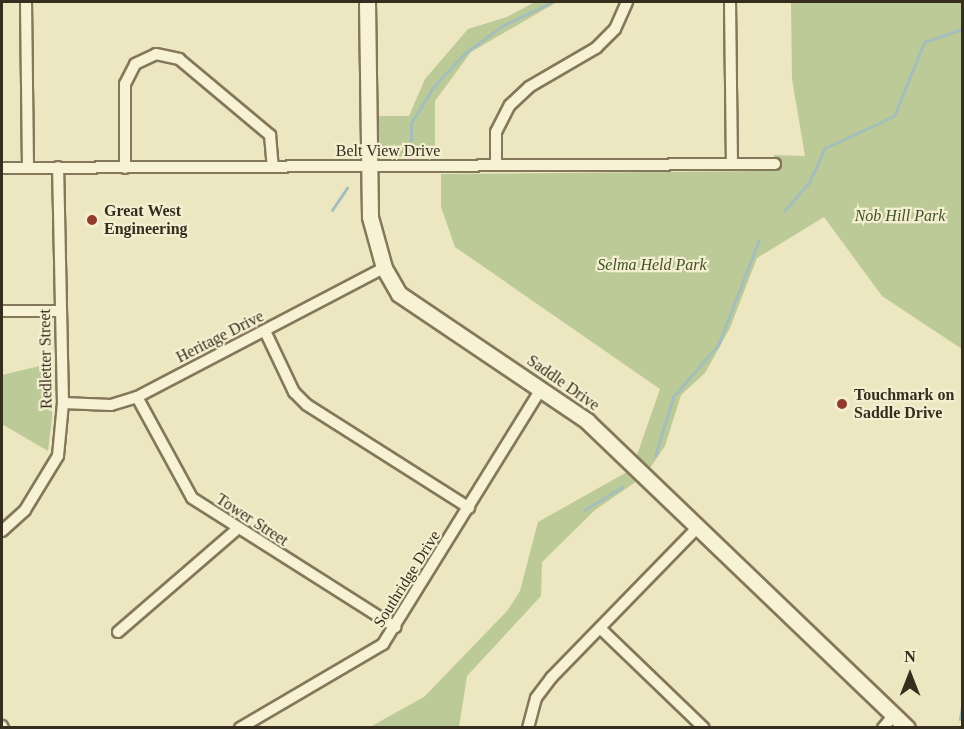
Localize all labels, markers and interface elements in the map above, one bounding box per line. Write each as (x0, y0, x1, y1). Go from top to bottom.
street label: Belt View Drive (336, 141, 440, 161)
place label: Great West Engineering (104, 201, 188, 239)
park label: Nob Hill Park (855, 206, 945, 226)
marker: Great West Engineering (85, 213, 99, 227)
park label: Selma Held Park (597, 255, 707, 275)
street label: Heritage Drive (173, 307, 267, 367)
street label: Redletter Street (36, 309, 56, 409)
street label: Saddle Drive (523, 351, 603, 415)
place label: Touchmark on Saddle Drive (854, 385, 954, 423)
marker: Touchmark on Saddle Drive (835, 397, 849, 411)
street label: Tower Street (212, 490, 292, 550)
street label: Southridge Drive (370, 527, 444, 631)
north arrow (880, 645, 940, 705)
text: N (904, 648, 916, 665)

